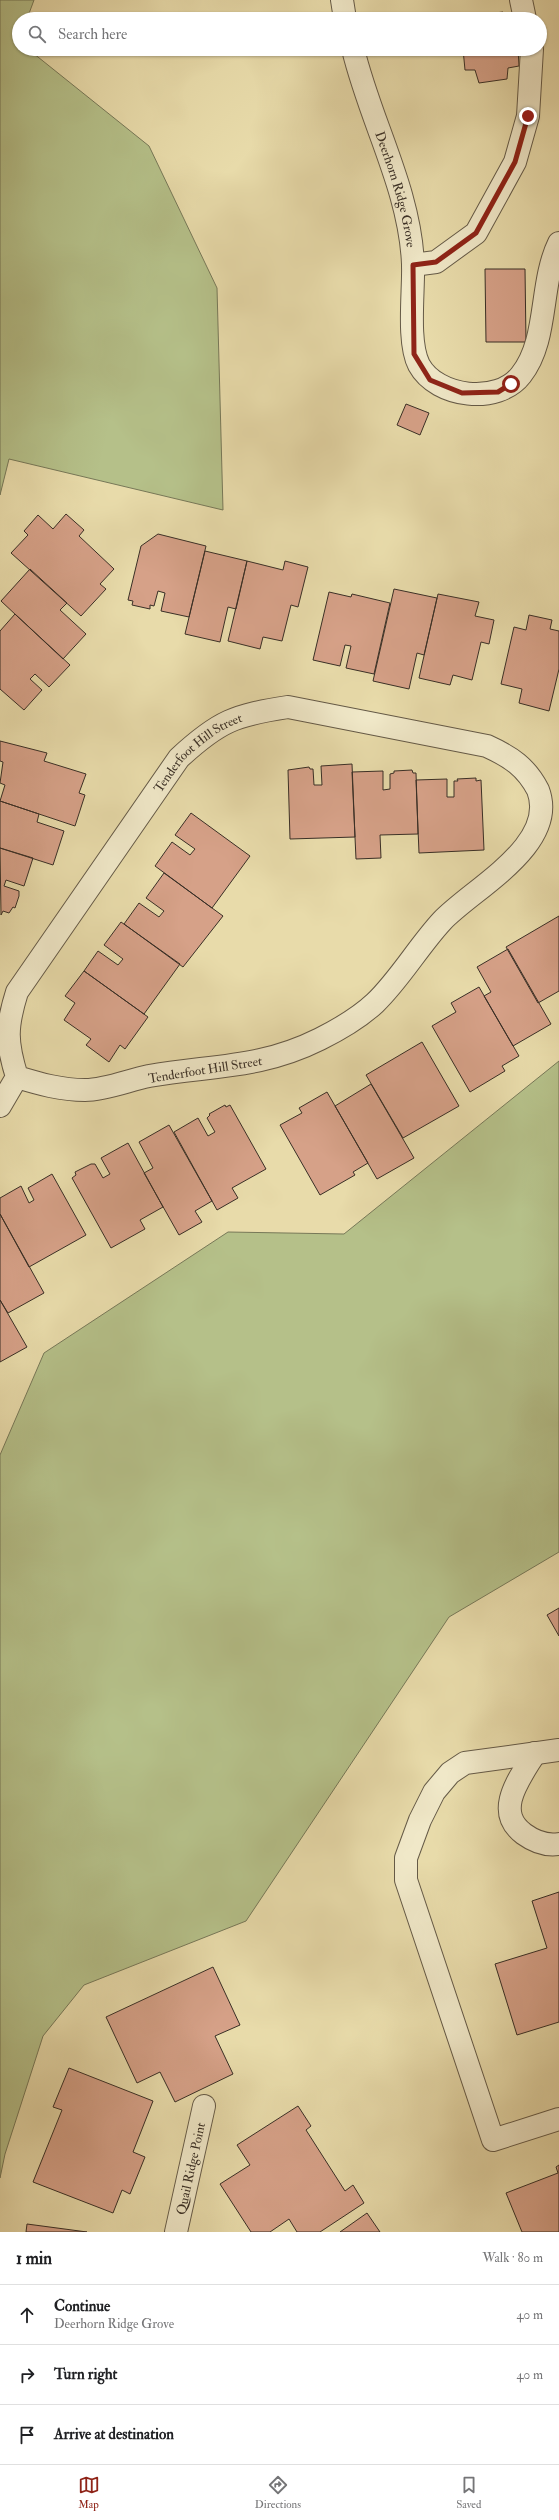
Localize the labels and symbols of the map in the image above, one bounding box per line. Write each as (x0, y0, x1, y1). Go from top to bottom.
route end (519, 107, 537, 125)
street label: Deerhorn Ridge Grove (371, 129, 419, 249)
route start (502, 375, 520, 393)
street label: Tenderfoot Hill Street (151, 710, 244, 796)
street label: Tenderfoot Hill Street (147, 1053, 263, 1087)
street label: Quail Ridge Point (173, 2121, 209, 2216)

